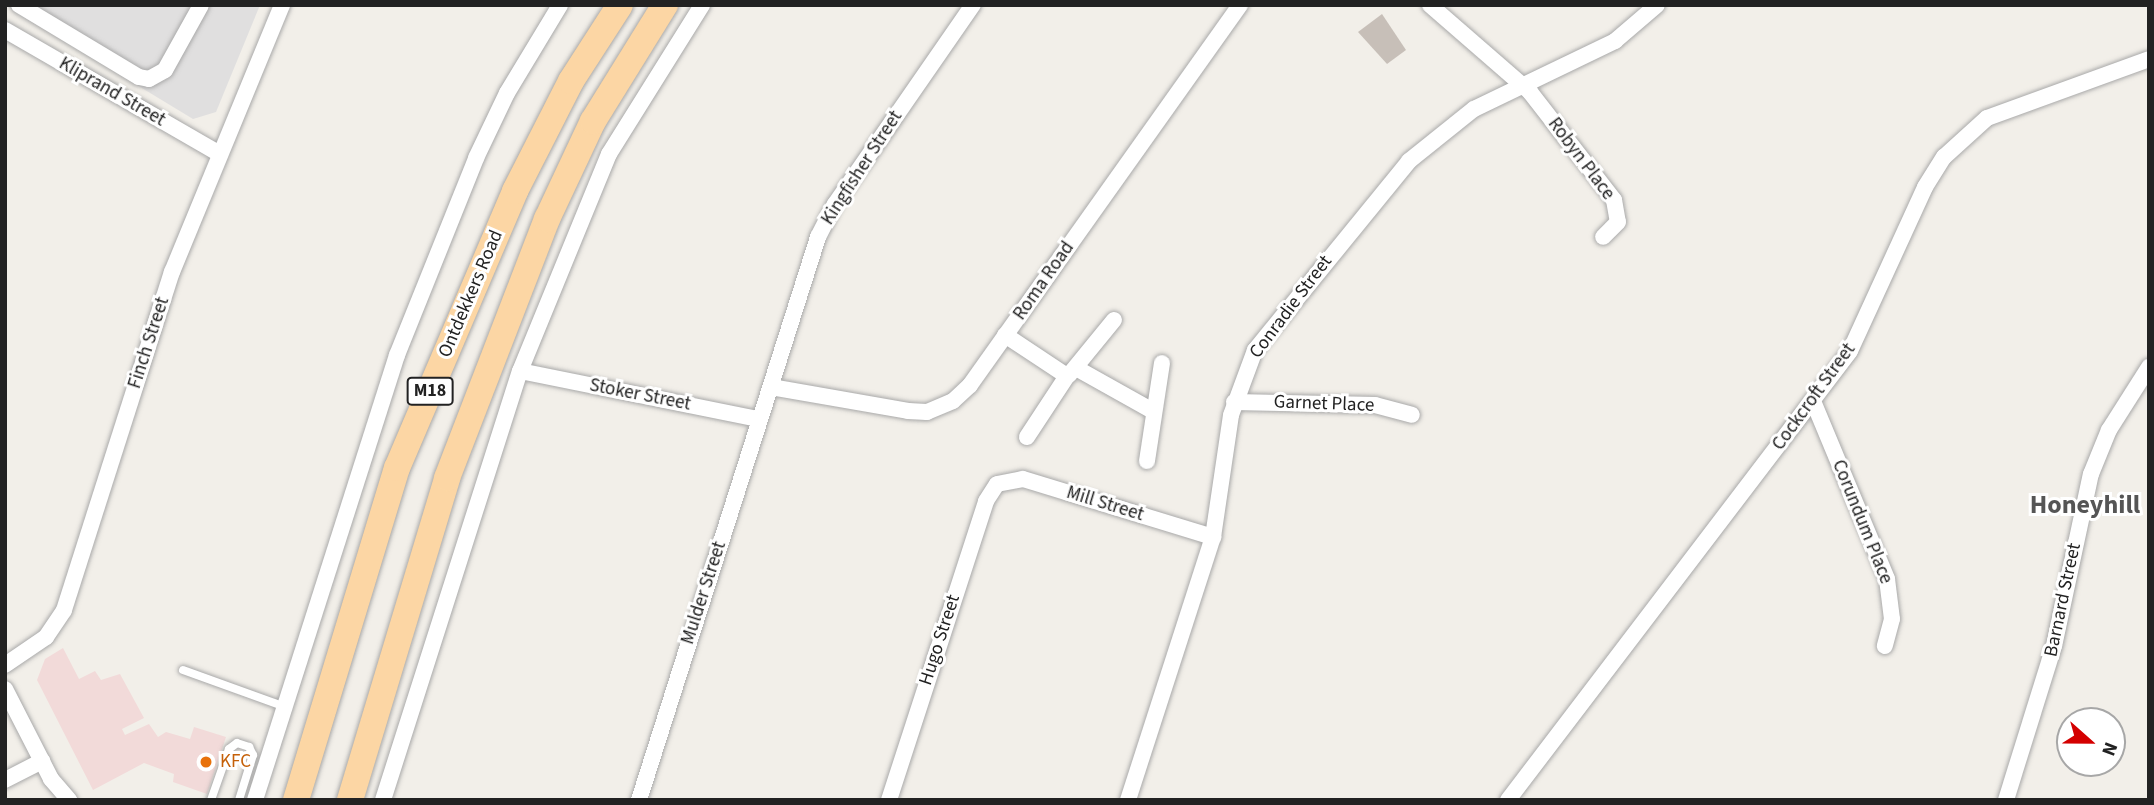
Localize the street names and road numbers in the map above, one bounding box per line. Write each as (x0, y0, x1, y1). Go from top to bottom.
street label: Kliprand Street (55, 52, 169, 132)
street label: Kingfisher Street (817, 107, 907, 229)
street label: Robyn Place (1543, 113, 1619, 205)
street label: Ontdekkers Road (434, 227, 508, 361)
street label: Roma Road (1009, 237, 1079, 325)
street label: Conradie Street (1245, 251, 1337, 363)
street label: Finch Street (124, 294, 174, 392)
street label: Cockcroft Street (1767, 339, 1861, 455)
street label: Stoker Street (587, 374, 693, 416)
road number: M18 (406, 376, 454, 405)
street label: Garnet Place (1273, 391, 1375, 417)
street label: Corundum Place (1827, 457, 1897, 587)
street label: Mill Street (1064, 481, 1146, 527)
street label: Mulder Street (677, 539, 731, 647)
street label: Barnard Street (2040, 541, 2086, 659)
street label: Hugo Street (915, 592, 965, 688)

